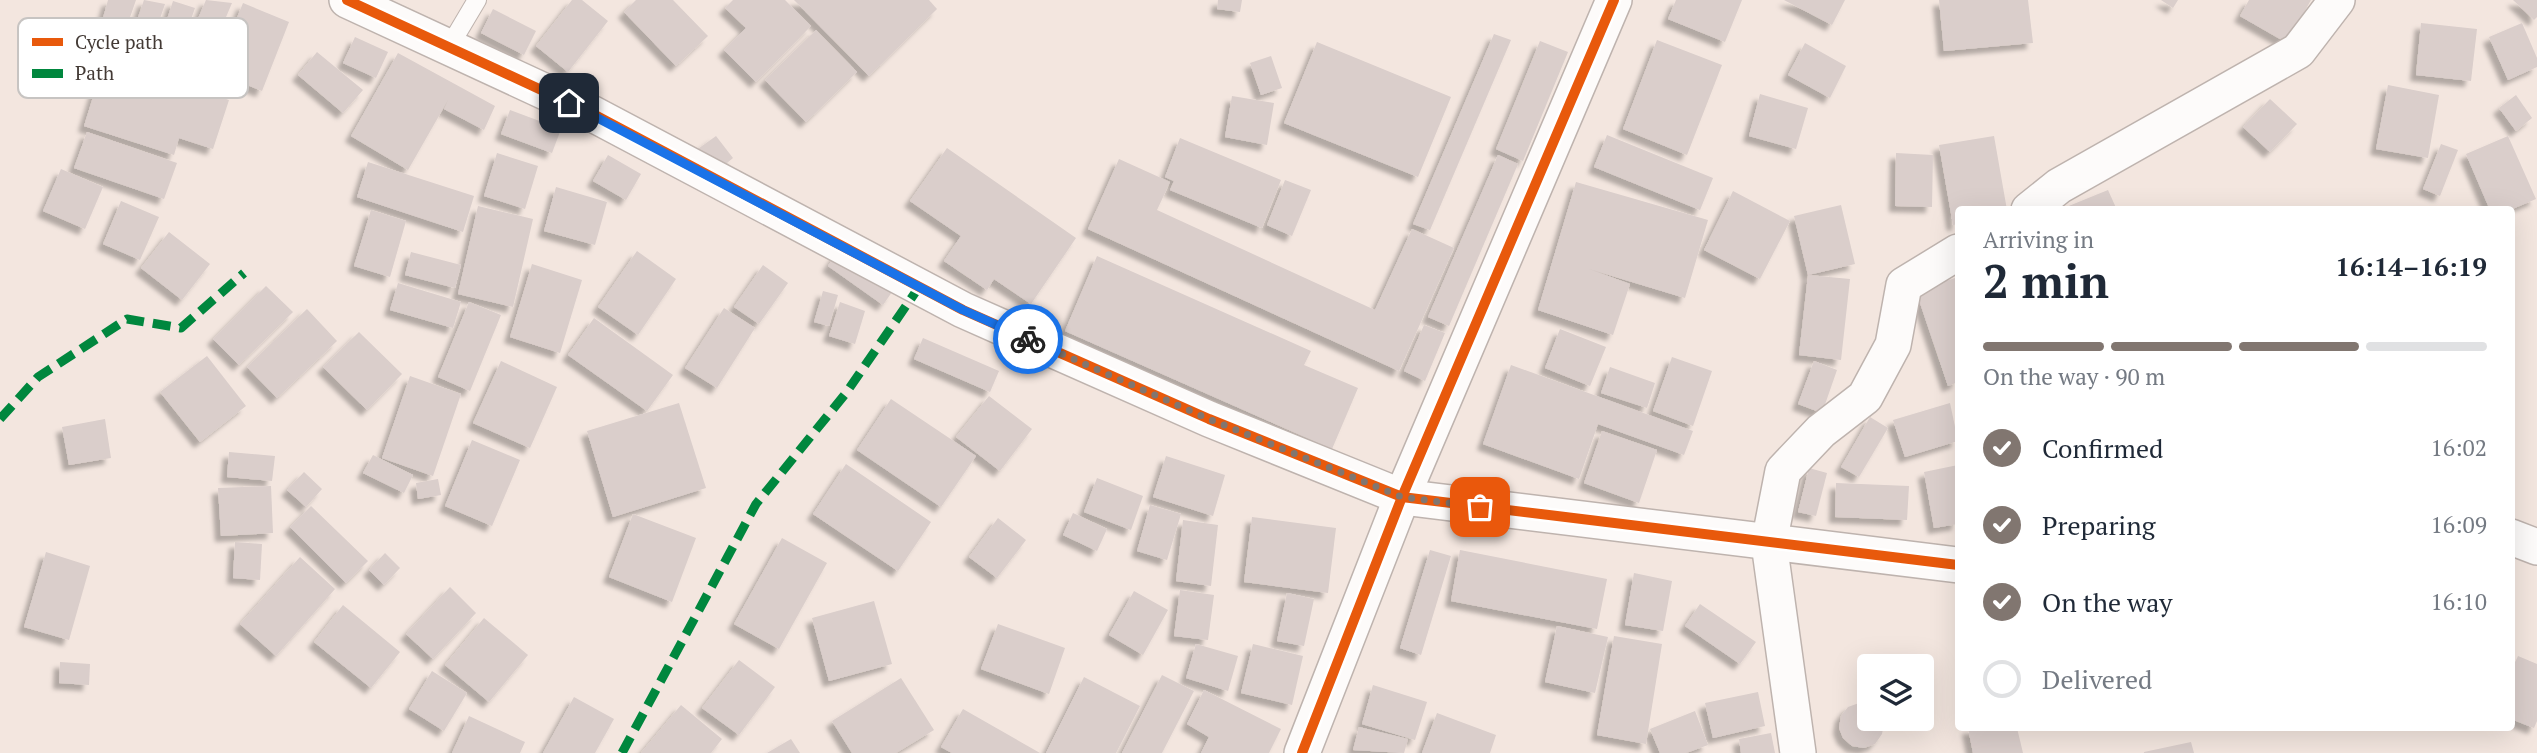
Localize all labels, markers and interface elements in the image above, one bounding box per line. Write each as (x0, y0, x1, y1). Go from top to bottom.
legend (18, 18, 248, 98)
text: Cycle path (75, 29, 163, 54)
text: Path (75, 60, 114, 85)
pin (539, 73, 599, 133)
icon: home (550, 84, 588, 122)
text: Arriving in (1983, 224, 2094, 255)
text: 16:14–16:19 (2335, 249, 2487, 283)
text: 2 min (1983, 250, 2109, 311)
courier (993, 304, 1063, 374)
icon: bike (1009, 320, 1047, 358)
text: On the way · 90 m (1983, 361, 2165, 392)
icon: check (1983, 429, 2021, 467)
text: Confirmed (2042, 431, 2163, 465)
text: 16:02 (2430, 432, 2487, 463)
pin (1450, 477, 1510, 537)
icon: bag (1461, 488, 1499, 526)
icon: check (1983, 506, 2021, 544)
text: Preparing (2042, 508, 2155, 542)
text: 16:09 (2430, 509, 2487, 540)
icon: check (1983, 583, 2021, 621)
text: On the way (2042, 585, 2173, 619)
text: 16:10 (2430, 586, 2487, 617)
map controls (1857, 654, 1934, 731)
button: layers (1857, 654, 1934, 731)
text: Delivered (2042, 662, 2152, 696)

